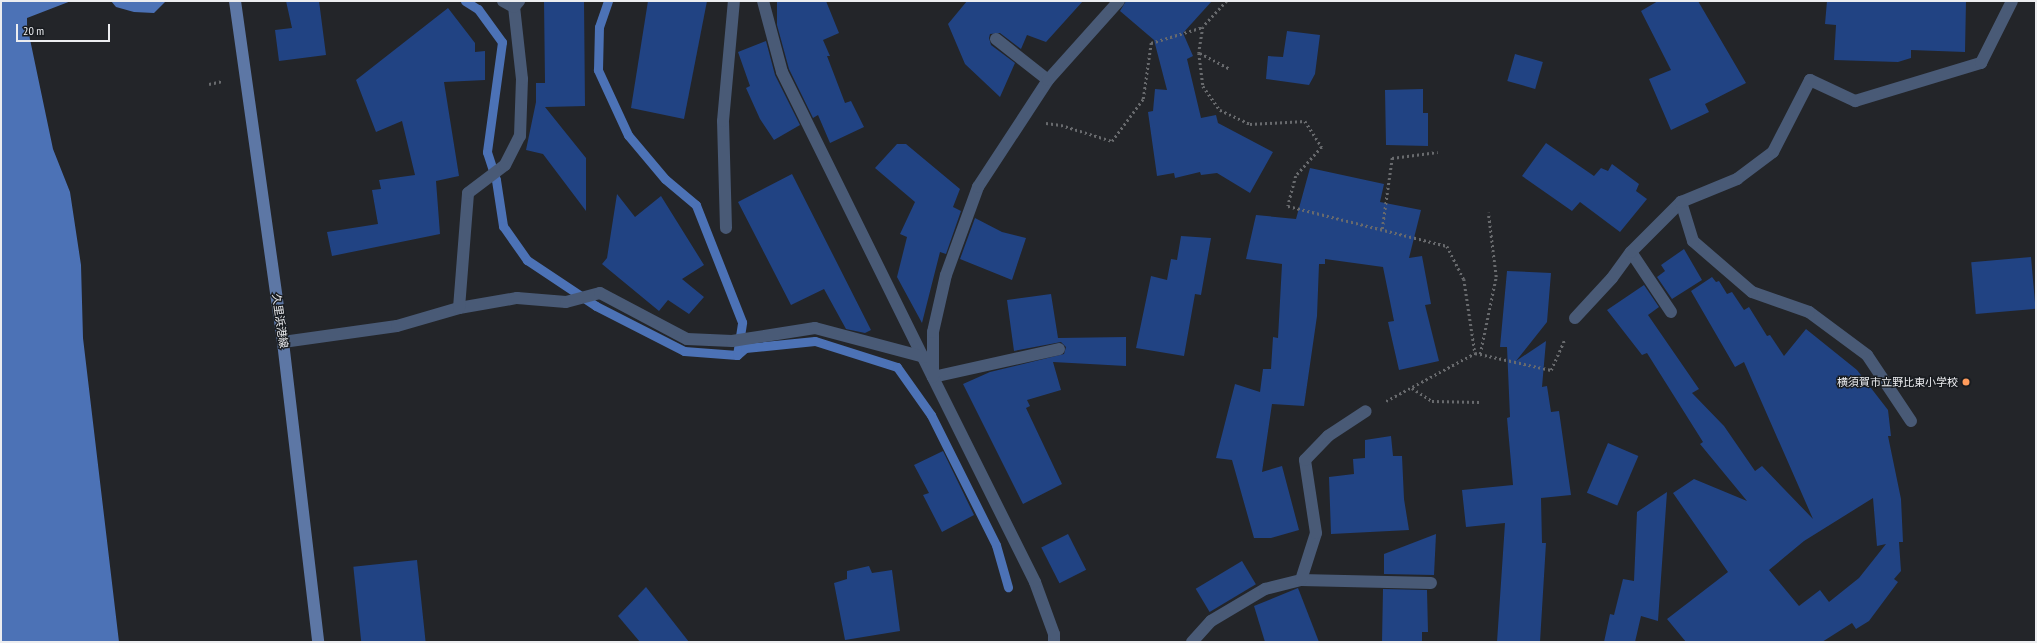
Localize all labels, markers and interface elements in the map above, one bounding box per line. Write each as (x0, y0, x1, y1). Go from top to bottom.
scale bar (18, 16, 112, 42)
text: 20 m (23, 23, 44, 38)
street label: 久里浜港線 (270, 293, 290, 349)
place label: 横須賀市立野比東小学校 (1837, 375, 1958, 389)
marker: 横須賀市立野比東小学校 (1961, 377, 1971, 387)

